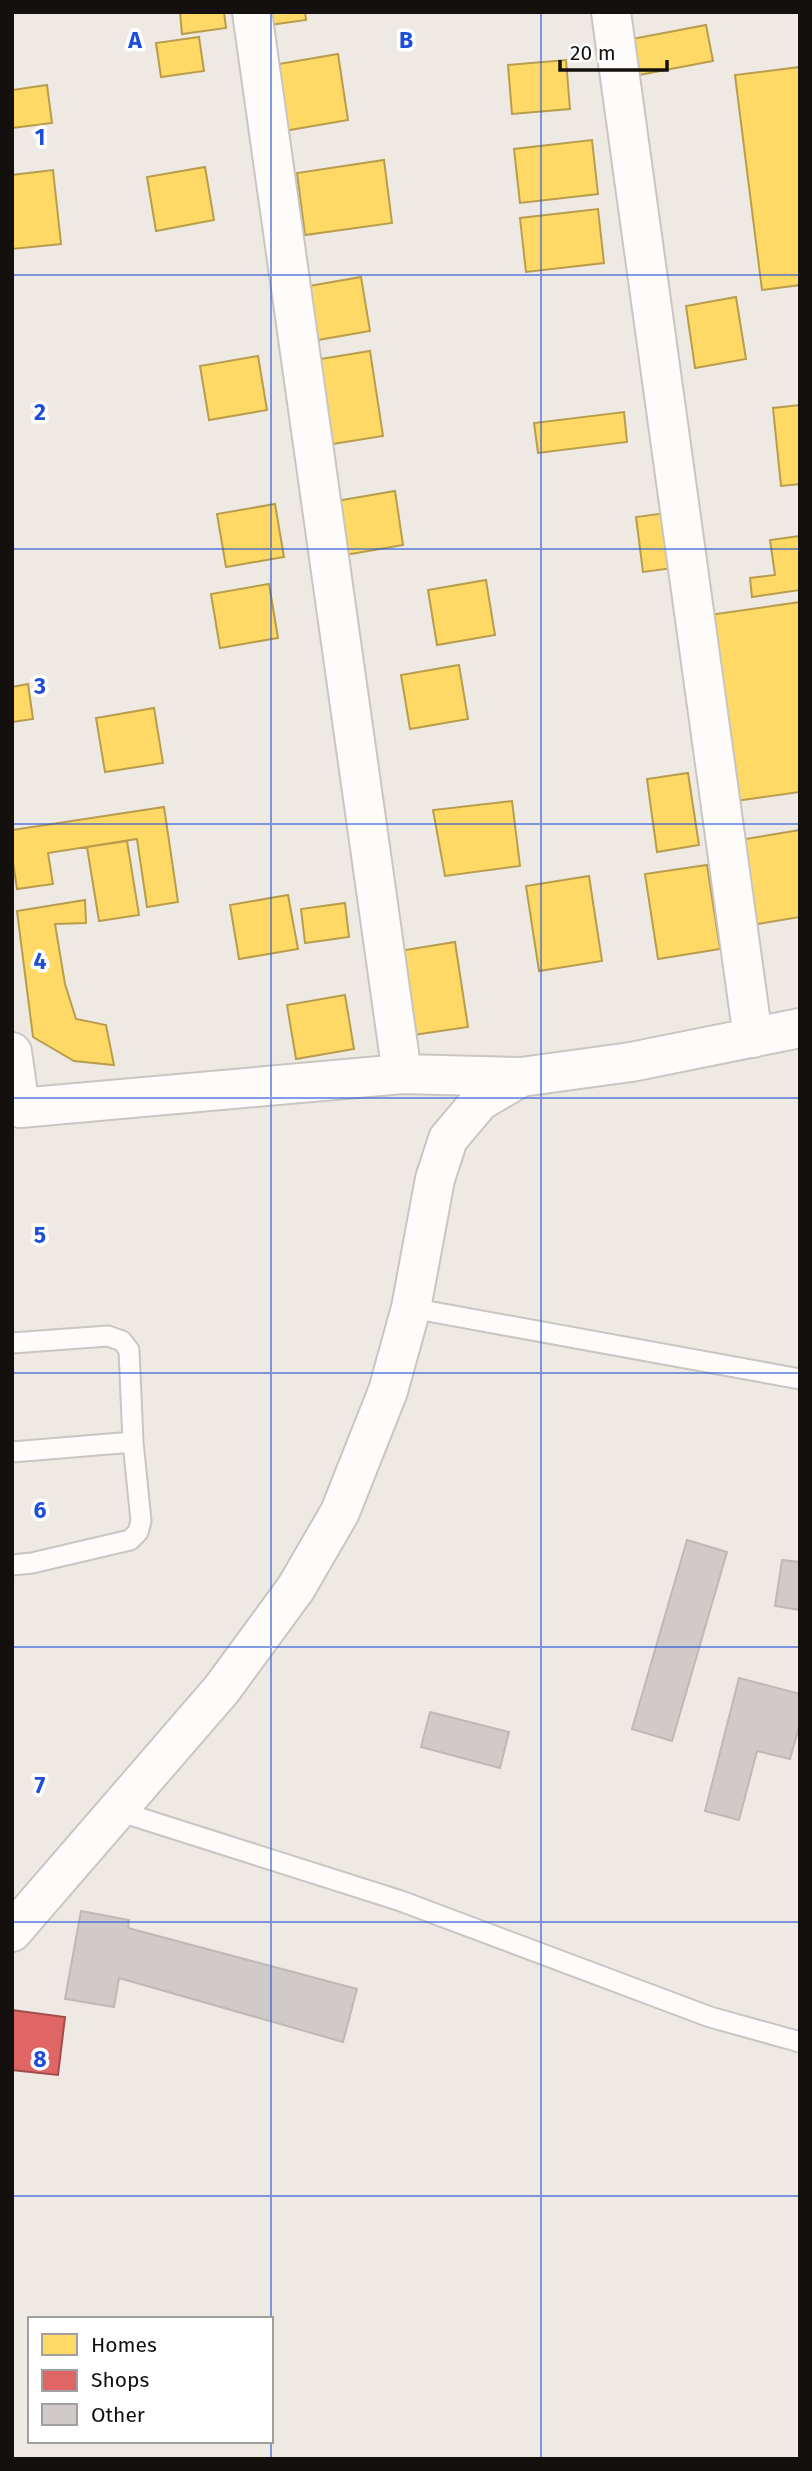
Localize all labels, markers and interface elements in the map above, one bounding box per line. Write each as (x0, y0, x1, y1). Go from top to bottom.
text: A (127, 26, 142, 54)
text: B (399, 26, 413, 54)
scale bar (560, 28, 667, 72)
text: 20 m (570, 40, 616, 66)
text: 1 (35, 123, 45, 151)
text: 2 (34, 398, 46, 426)
text: 3 (33, 672, 46, 700)
text: 4 (34, 947, 47, 975)
text: 5 (34, 1221, 46, 1249)
text: 6 (34, 1496, 47, 1524)
text: 7 (35, 1771, 46, 1799)
text: 8 (33, 2045, 47, 2073)
legend (28, 2317, 273, 2443)
text: Homes (91, 2332, 157, 2358)
text: Shops (91, 2367, 149, 2393)
text: Other (91, 2402, 145, 2428)

